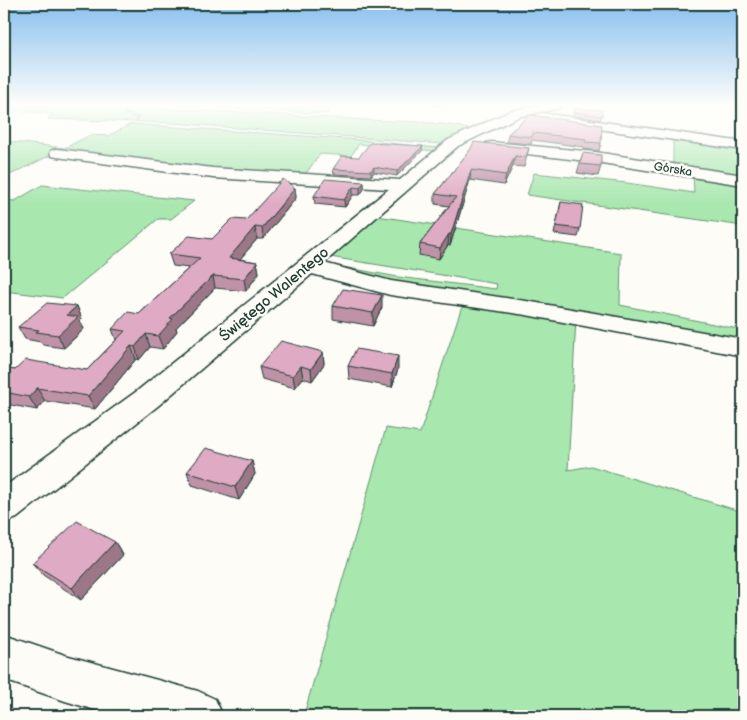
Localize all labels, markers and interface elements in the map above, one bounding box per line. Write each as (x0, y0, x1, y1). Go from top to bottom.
street label: Górska (653, 159, 693, 180)
street label: Świętego Walentego (216, 243, 333, 346)

